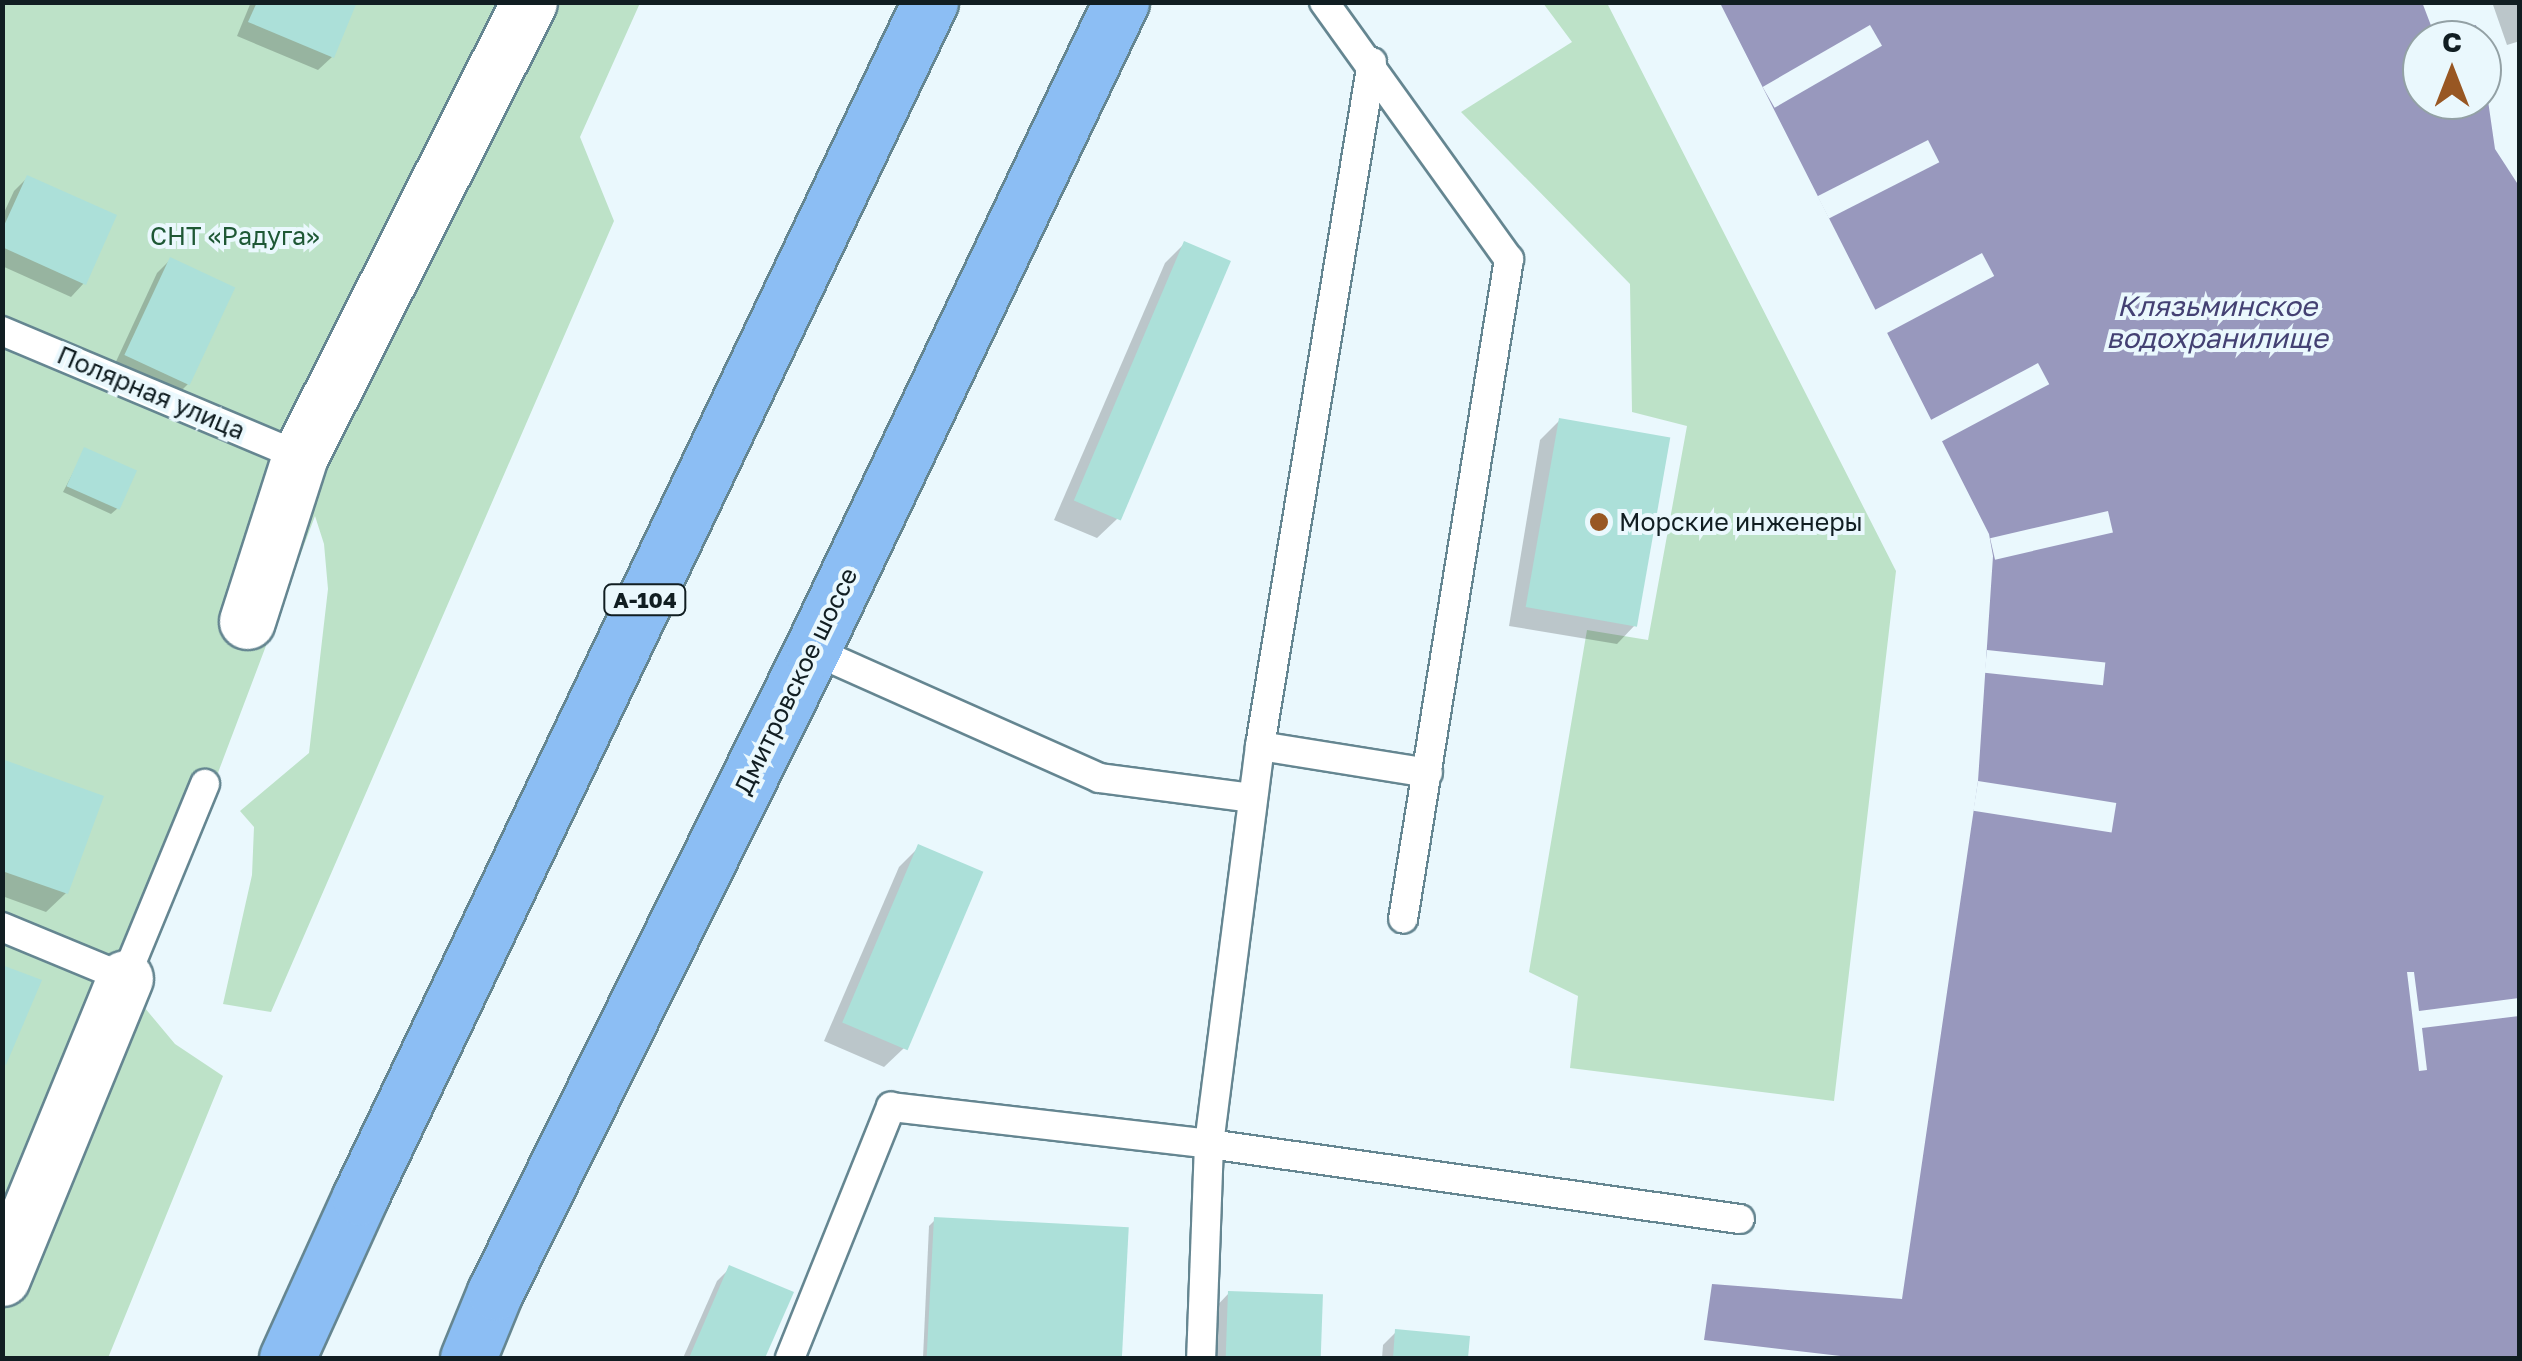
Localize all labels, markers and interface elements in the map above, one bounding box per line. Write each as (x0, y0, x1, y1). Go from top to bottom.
north arrow (2402, 20, 2502, 120)
text: С (2442, 25, 2462, 58)
park label: СНТ «Радуга» (150, 221, 320, 251)
water label: Клязьминское водохранилище (2106, 289, 2328, 355)
street label: Полярная улица (53, 340, 249, 446)
place label: Морские инженеры (1619, 507, 1863, 537)
marker: Морские инженеры (1588, 511, 1610, 533)
street label: Дмитровское шоссе (728, 563, 864, 799)
road number: А-104 (602, 583, 688, 617)

